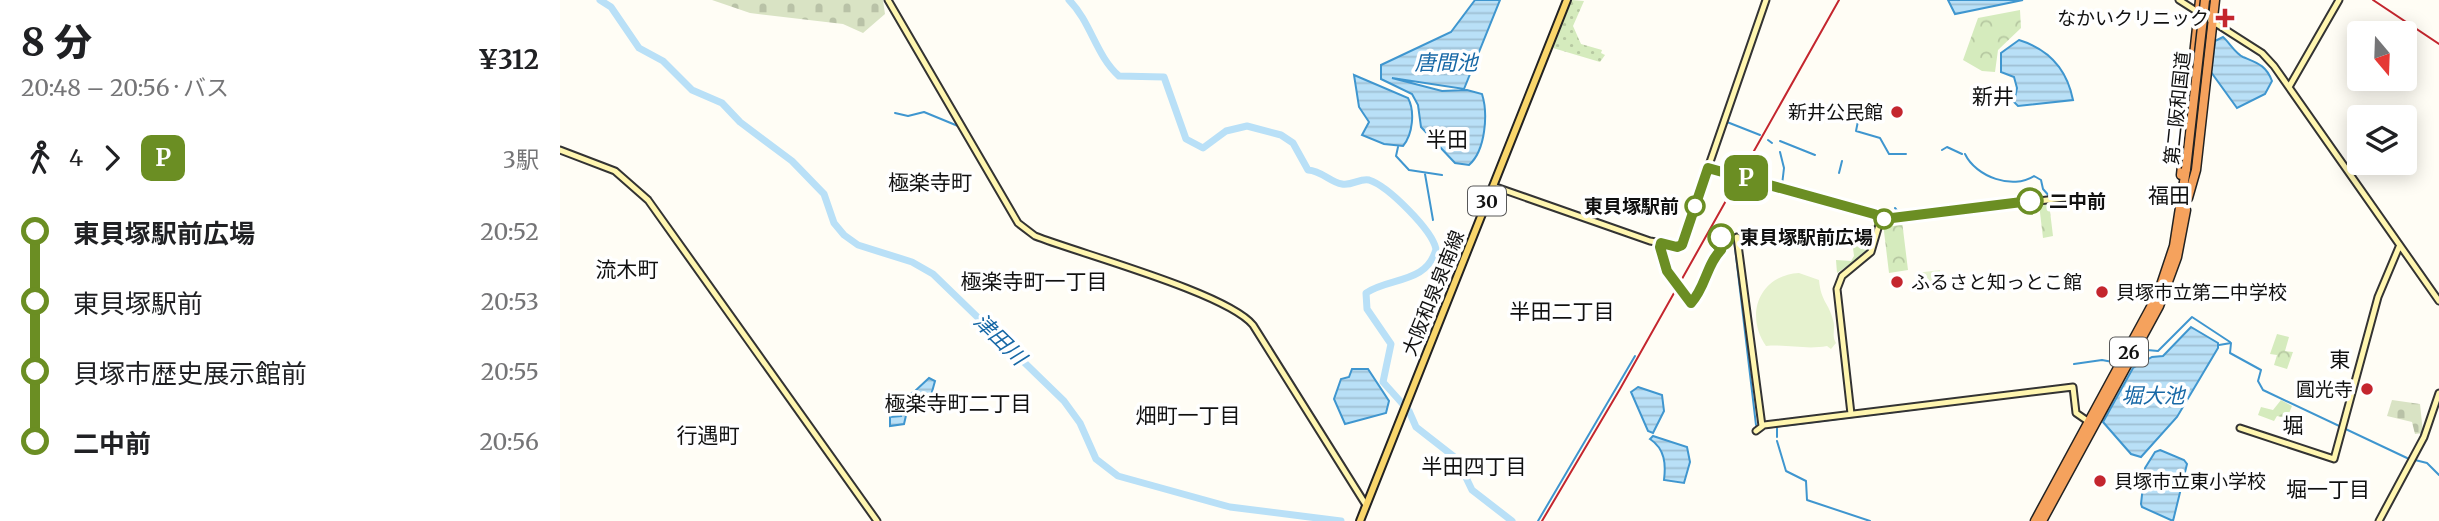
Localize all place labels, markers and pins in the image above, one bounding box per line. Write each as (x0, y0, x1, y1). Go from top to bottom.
place label: なかいクリニック (2057, 6, 2209, 30)
marker: なかいクリニック (2215, 8, 2235, 28)
place label: 新井公民館 (1788, 100, 1883, 124)
marker: 新井公民館 (1889, 104, 1905, 120)
marker: 二中前 (2017, 188, 2043, 214)
place label: 二中前 (2049, 189, 2106, 213)
place label: 東貝塚駅前 (1584, 194, 1679, 218)
marker: 東貝塚駅前 (1685, 196, 1705, 216)
unlabelled marker (1874, 209, 1894, 229)
marker: 東貝塚駅前広場 (1708, 224, 1734, 250)
place label: 東貝塚駅前広場 (1740, 225, 1873, 249)
place label: ふるさと知っとこ館 (1911, 270, 2082, 294)
marker: ふるさと知っとこ館 (1889, 274, 1905, 290)
place label: 貝塚市立第二中学校 (2116, 280, 2287, 304)
marker: 貝塚市立第二中学校 (2094, 284, 2110, 300)
place label: 圓光寺 (2296, 377, 2353, 401)
marker: 圓光寺 (2359, 381, 2375, 397)
place label: 貝塚市立東小学校 (2114, 469, 2266, 493)
marker: 貝塚市立東小学校 (2092, 473, 2108, 489)

